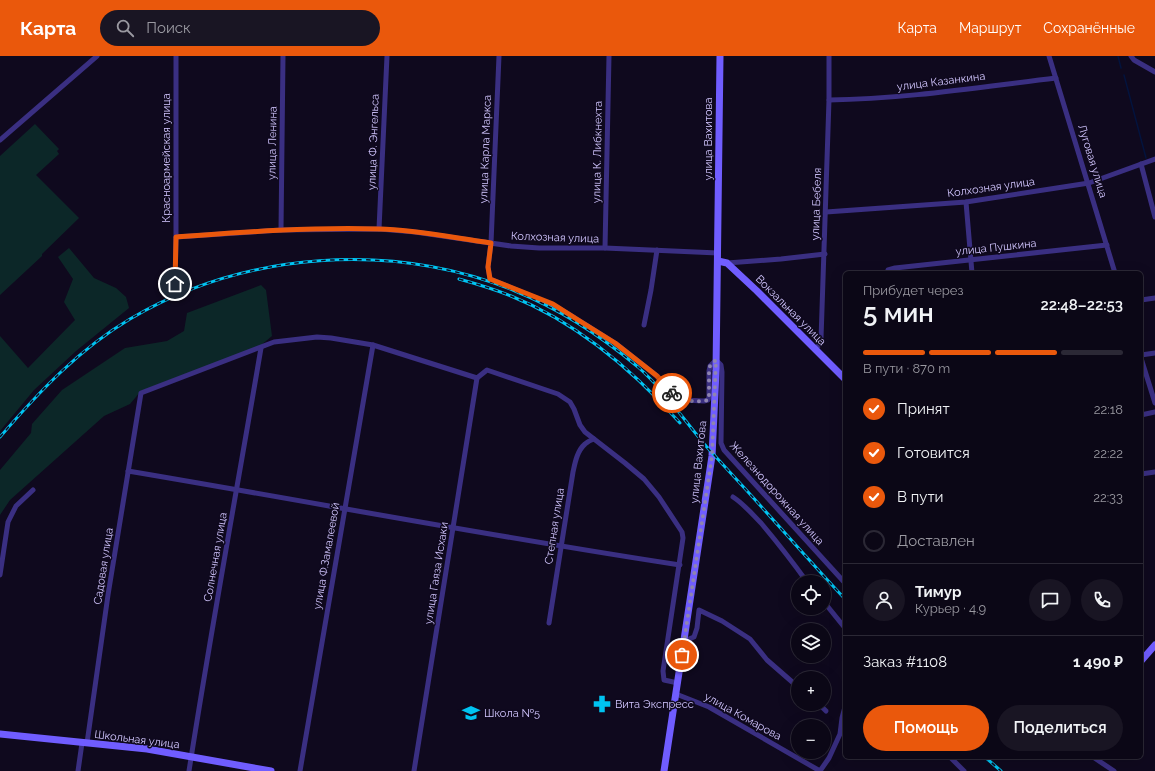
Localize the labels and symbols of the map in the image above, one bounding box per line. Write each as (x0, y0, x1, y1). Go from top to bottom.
street label: улица Казанкина (896, 70, 986, 93)
street label: Красноармейская улица (160, 93, 173, 223)
street label: улица Ф. Энгельса (365, 94, 382, 190)
street label: улица Карла Маркса (477, 95, 494, 204)
street label: улица Вахитова (702, 98, 715, 181)
street label: улица К. Либкнехта (590, 101, 605, 203)
street label: улица Ленина (265, 106, 280, 180)
street label: Луговая улица (1075, 123, 1110, 199)
street label: улица Бебеля (809, 167, 824, 241)
street label: Колхозная улица (946, 175, 1036, 200)
street label: Колхозная улица (511, 229, 599, 246)
street label: улица Пушкина (955, 237, 1037, 258)
pin (158, 267, 192, 301)
street label: Вокзальная улица (753, 273, 828, 348)
courier (652, 373, 692, 413)
street label: улица Вахитова (688, 420, 709, 504)
street label: Железнодорожная улица (727, 439, 826, 548)
street label: Степная улица (542, 487, 567, 565)
street label: улица Ф.Замалеевой (311, 502, 342, 611)
street label: Солнечная улица (201, 511, 230, 603)
street label: улица Гаяза Исхаки (422, 521, 451, 625)
street label: Садовая улица (91, 527, 116, 605)
pin (665, 638, 699, 672)
street label: улица Комарова (702, 690, 784, 743)
pharmacy icon: Вита Экспресс (592, 694, 612, 714)
place label: Вита Экспресс (615, 698, 694, 711)
school or university icon: Школа №5 (461, 703, 481, 723)
place label: Школа №5 (484, 707, 540, 720)
street label: Школьная улица (94, 728, 180, 751)

